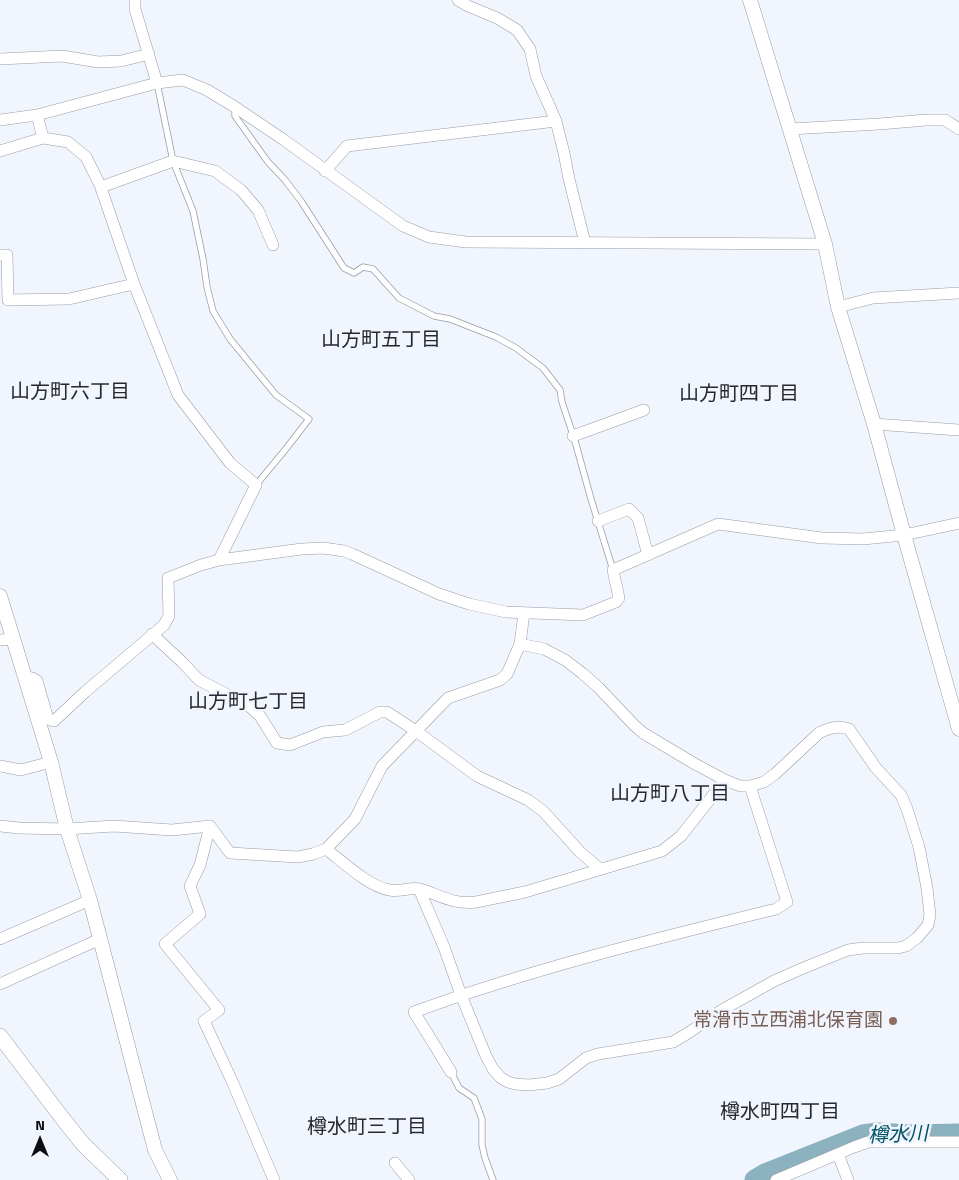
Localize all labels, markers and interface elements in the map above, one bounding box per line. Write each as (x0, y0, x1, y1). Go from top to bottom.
district label: 山方町五丁目 (321, 329, 441, 353)
district label: 山方町六丁目 (10, 381, 130, 405)
district label: 山方町四丁目 (679, 383, 799, 407)
district label: 山方町七丁目 (188, 691, 308, 715)
district label: 山方町八丁目 (610, 783, 730, 807)
place label: 常滑市立西浦北保育園 (693, 1010, 883, 1032)
marker: 常滑市立西浦北保育園 (887, 1015, 899, 1027)
district label: 樽水町四丁目 (720, 1101, 840, 1125)
text: N (35, 1114, 45, 1135)
north arrow (15, 1115, 65, 1165)
district label: 樽水町三丁目 (307, 1116, 427, 1140)
water label: 樽水川 (868, 1123, 928, 1149)

